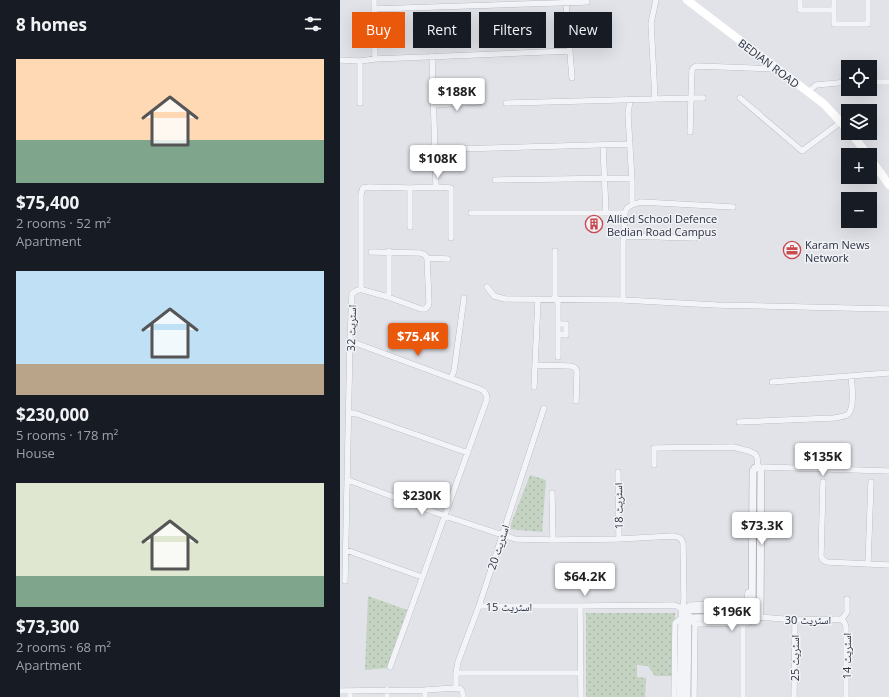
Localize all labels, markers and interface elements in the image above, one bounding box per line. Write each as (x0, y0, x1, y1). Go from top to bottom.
chip: Buy (352, 12, 405, 48)
chip: Rent (413, 12, 471, 48)
chip: Filters (479, 12, 546, 48)
chip: New (554, 12, 612, 48)
text: 8 homes (16, 13, 87, 36)
icon: filters (302, 13, 324, 35)
street label: BEDIAN ROAD (735, 35, 803, 91)
map controls (841, 60, 877, 228)
button: locate (841, 60, 877, 96)
pin: $188K (429, 78, 485, 112)
text: $188K (438, 82, 476, 100)
icon: home (134, 85, 206, 157)
button: layers (841, 104, 877, 140)
pin: $108K (410, 145, 466, 179)
button: + (841, 148, 877, 184)
text: $108K (419, 149, 457, 167)
text: $75,400 (16, 191, 79, 214)
button: − (841, 192, 877, 228)
place label: Allied School Defence Bedian Road Campus (607, 211, 717, 239)
text: 2 rooms · 52 m² (16, 214, 111, 232)
building icon: Allied School Defence Bedian Road Campus (584, 214, 604, 234)
text: Apartment (16, 232, 81, 250)
place label: Karam News Network (805, 237, 870, 265)
office icon: Karam News Network (782, 240, 802, 260)
icon: home (134, 297, 206, 369)
street label: اسٹریٹ 32 (343, 305, 359, 351)
pin: $75.4K (385, 323, 451, 357)
text: $75.4K (397, 327, 439, 345)
text: $230,000 (16, 403, 89, 426)
text: 5 rooms · 178 m² (16, 426, 118, 444)
pin: $135K (795, 443, 851, 477)
text: House (16, 444, 55, 462)
text: $135K (804, 447, 842, 465)
pin: $230K (394, 482, 450, 516)
street label: اسٹریٹ 18 (610, 483, 626, 529)
text: $230K (403, 486, 441, 504)
icon: home (134, 509, 206, 581)
pin: $73.3K (729, 512, 795, 546)
text: $73.3K (741, 516, 783, 534)
street label: اسٹریٹ 20 (484, 523, 512, 571)
pin: $64.2K (552, 563, 618, 597)
text: $64.2K (564, 567, 606, 585)
pin: $196K (704, 598, 760, 632)
street label: اسٹریٹ 15 (486, 599, 532, 614)
text: $196K (713, 602, 751, 620)
street label: اسٹریٹ 30 (785, 612, 831, 627)
text: $73,300 (16, 615, 79, 638)
street label: اسٹریٹ 14 (839, 633, 854, 679)
street label: اسٹریٹ 25 (787, 635, 802, 681)
text: 2 rooms · 68 m² (16, 638, 111, 656)
text: Apartment (16, 656, 81, 674)

